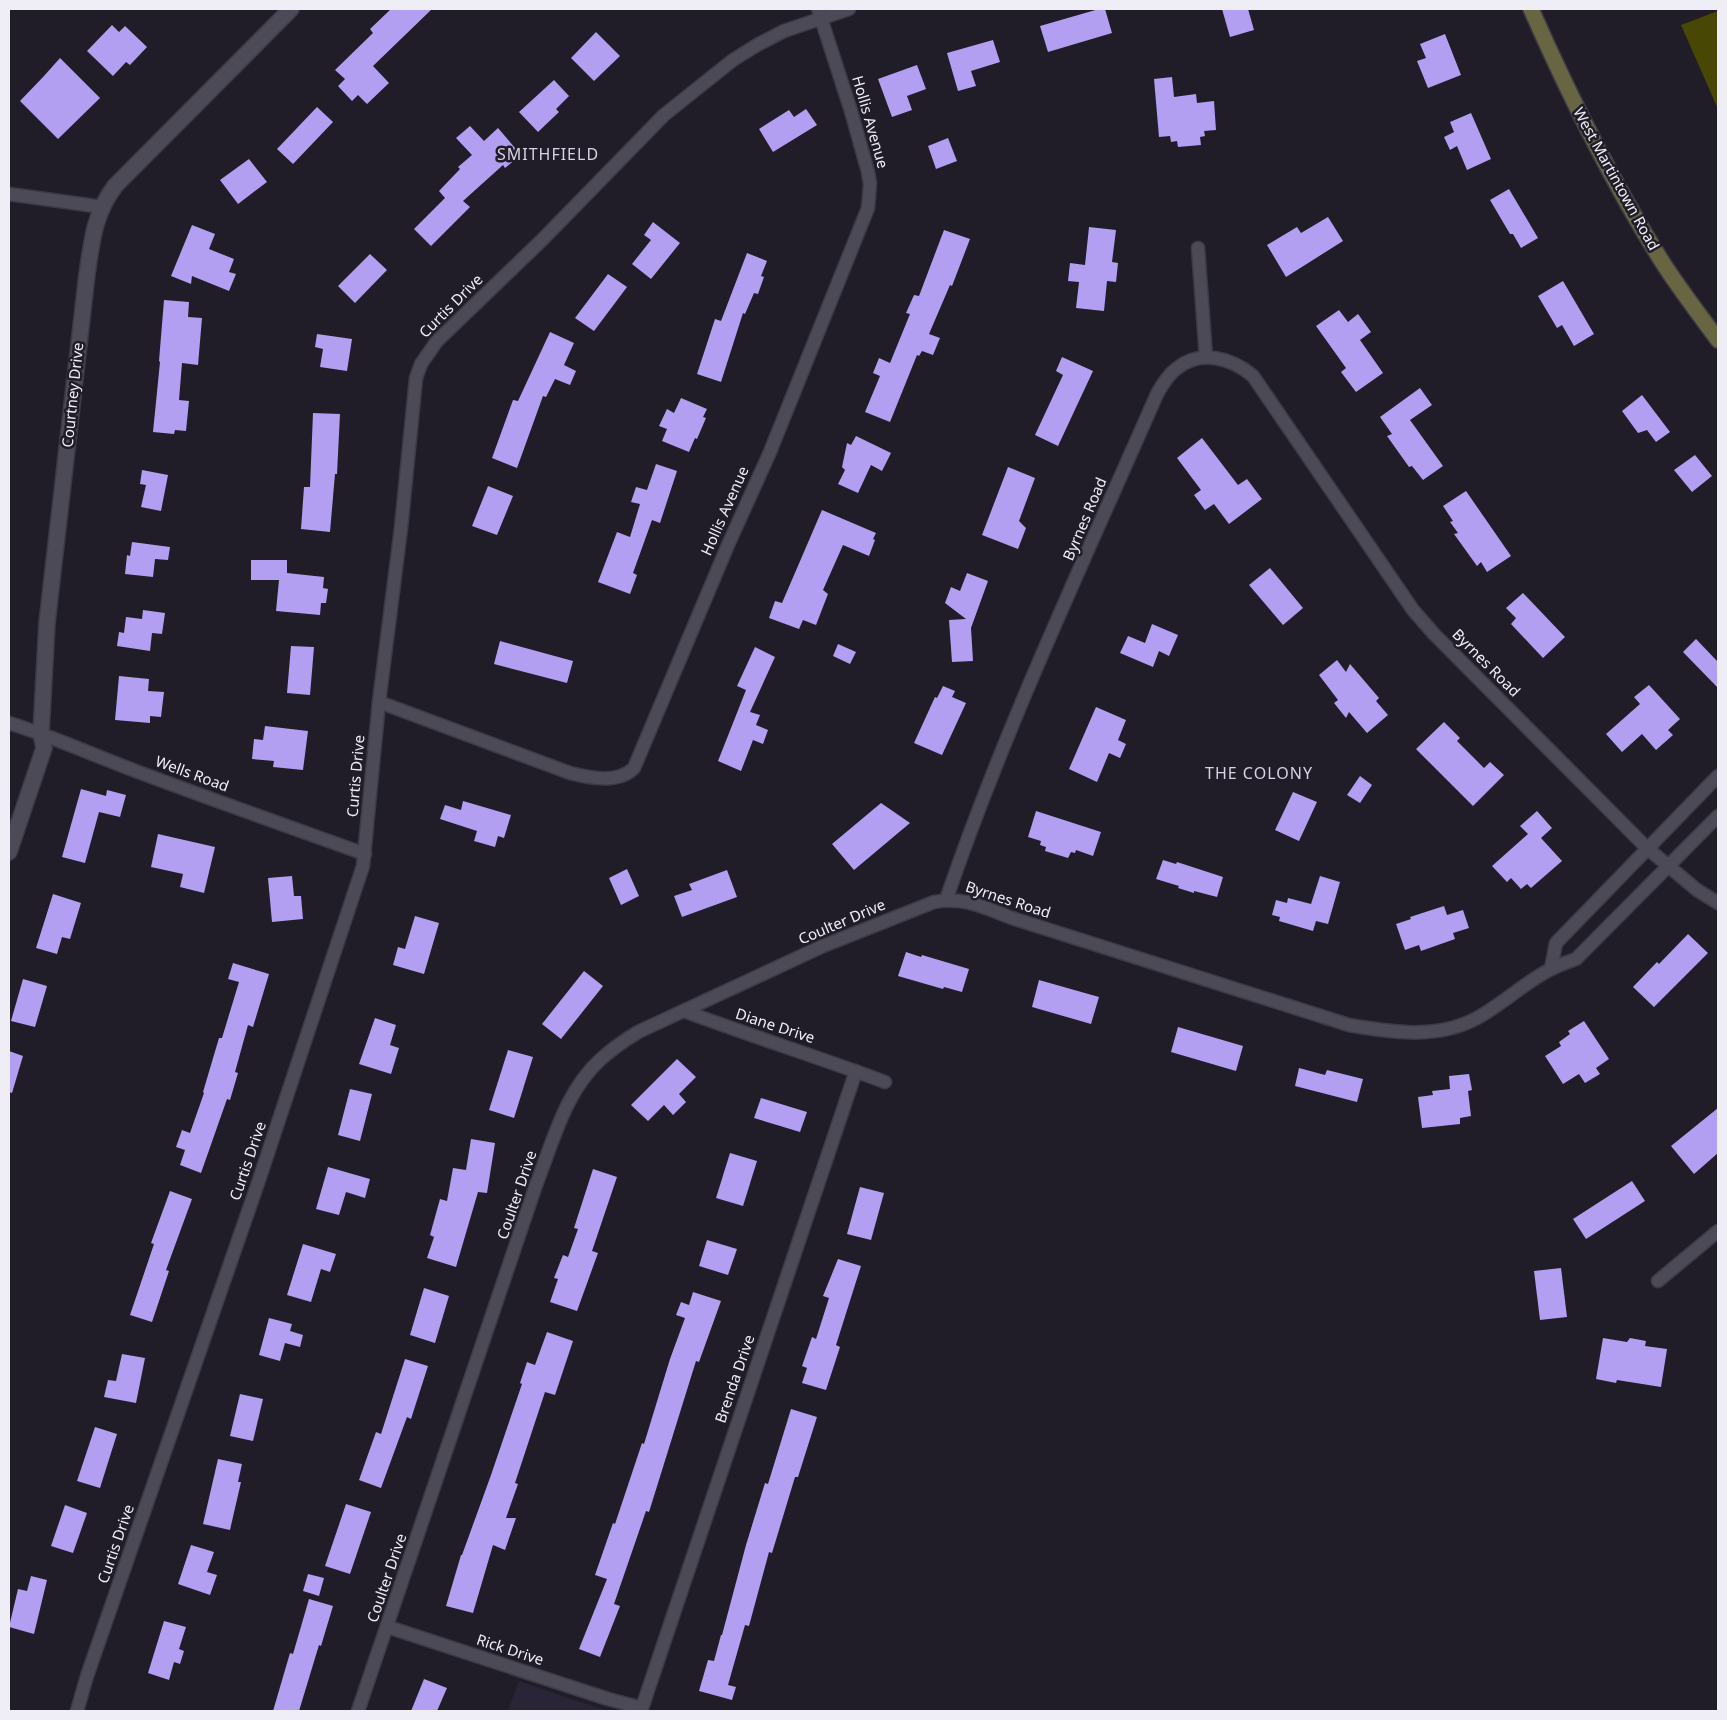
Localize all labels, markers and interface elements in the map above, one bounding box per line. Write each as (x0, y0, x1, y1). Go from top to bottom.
street label: Hollis Avenue (848, 73, 894, 170)
street label: West Martintown Road (1569, 103, 1665, 254)
district label: SMITHFIELD (497, 143, 599, 165)
street label: Curtis Drive (414, 269, 487, 342)
street label: Courtney Drive (57, 341, 87, 448)
street label: Hollis Avenue (696, 463, 753, 558)
street label: Byrnes Road (1058, 474, 1111, 563)
street label: Byrnes Road (1448, 624, 1525, 701)
street label: Curtis Drive (341, 734, 369, 818)
street label: Wells Road (153, 750, 232, 796)
district label: THE COLONY (1205, 762, 1313, 784)
street label: Byrnes Road (963, 876, 1053, 922)
street label: Coulter Drive (795, 894, 888, 948)
street label: Diane Drive (733, 1003, 817, 1047)
street label: Curtis Drive (224, 1118, 270, 1203)
street label: Coulter Drive (491, 1148, 541, 1242)
street label: Brenda Drive (710, 1332, 758, 1425)
street label: Curtis Drive (92, 1501, 138, 1586)
street label: Coulter Drive (361, 1531, 411, 1625)
street label: Rick Drive (474, 1629, 546, 1669)

